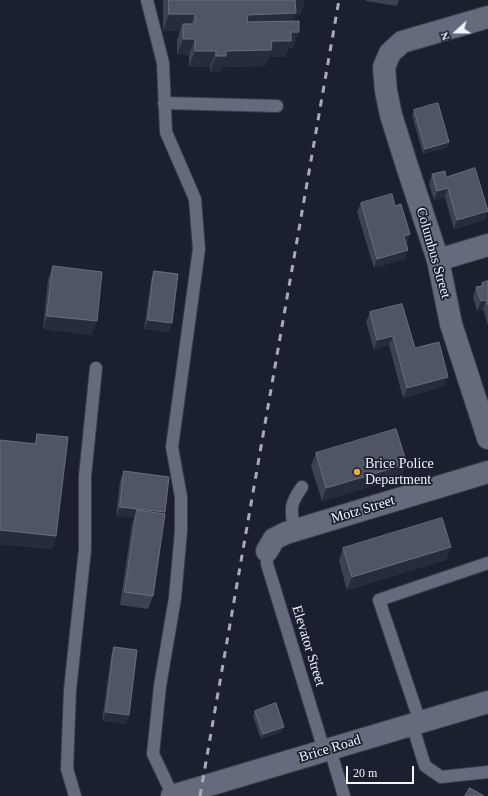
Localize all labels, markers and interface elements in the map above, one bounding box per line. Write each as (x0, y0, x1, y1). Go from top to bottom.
north arrow (436, 12, 476, 52)
text: N (438, 30, 452, 42)
street label: Columbus Street (412, 206, 454, 300)
place label: Brice Police Department (365, 456, 434, 488)
marker: Brice Police Department (352, 467, 362, 477)
street label: Motz Street (329, 492, 397, 528)
street label: Elevator Street (288, 604, 328, 688)
street label: Brice Road (297, 732, 363, 766)
scale bar (348, 758, 416, 784)
text: 20 m (353, 766, 377, 780)

